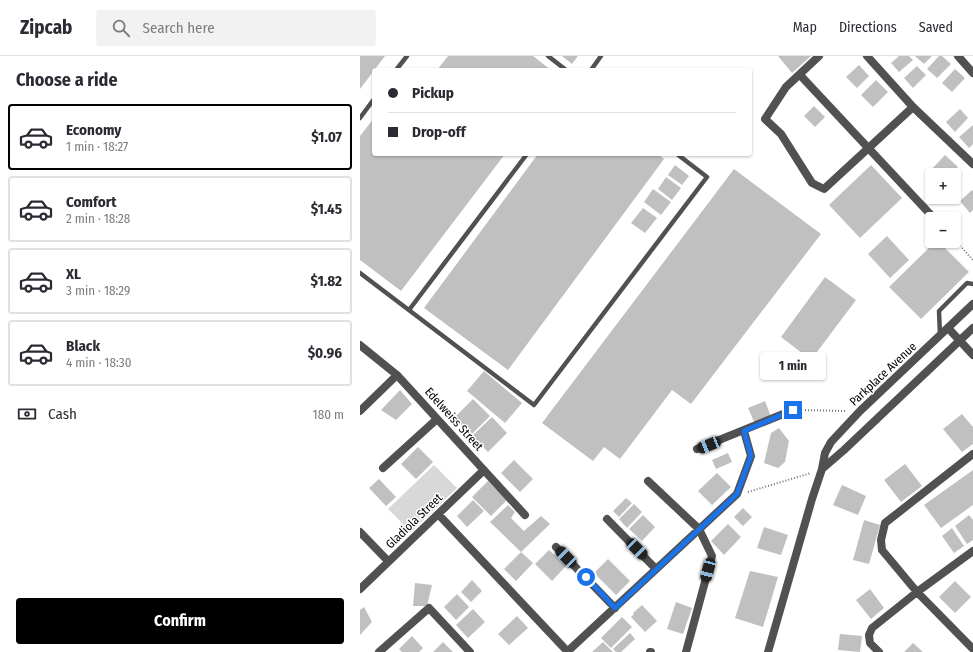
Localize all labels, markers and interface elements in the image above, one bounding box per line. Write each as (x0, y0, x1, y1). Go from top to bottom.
search box (96, 10, 376, 46)
text: Zipcab (20, 16, 72, 39)
icon: search (110, 17, 132, 39)
text: Search here (142, 19, 215, 37)
text: Map (793, 19, 817, 36)
text: Directions (839, 19, 897, 36)
text: Saved (919, 19, 953, 36)
text: Choose a ride (16, 69, 118, 91)
text: Pickup (412, 84, 454, 102)
icon: car (18, 119, 54, 155)
text: Economy (66, 121, 121, 139)
text: Drop-off (412, 123, 466, 141)
text: $1.07 (311, 128, 342, 146)
text: 1 min · 18:27 (66, 139, 128, 154)
map controls (925, 168, 961, 248)
button: + (925, 168, 961, 204)
icon: car (18, 191, 54, 227)
text: Comfort (66, 193, 117, 211)
text: $1.45 (311, 200, 342, 218)
text: 2 min · 18:28 (66, 211, 130, 226)
button: − (925, 212, 961, 248)
icon: car (18, 263, 54, 299)
text: XL (66, 265, 81, 283)
text: $1.82 (310, 272, 342, 290)
text: 3 min · 18:29 (66, 283, 130, 298)
icon: car (18, 335, 54, 371)
text: Black (66, 337, 100, 355)
street label: Parkplace Avenue (847, 339, 919, 409)
text: $0.96 (308, 344, 342, 362)
callout: 1 min (760, 352, 826, 380)
text: 4 min · 18:30 (66, 355, 131, 370)
text: 1 min (779, 358, 807, 373)
street label: Edelweiss Street (422, 385, 486, 454)
route end (784, 401, 802, 419)
icon: cash (16, 403, 38, 425)
text: Cash (48, 405, 77, 423)
text: 180 m (313, 407, 344, 422)
car (696, 435, 722, 455)
street label: Gladiola Street (383, 491, 445, 551)
car (624, 536, 650, 562)
car (553, 544, 579, 570)
car (699, 557, 717, 583)
route start (577, 568, 595, 586)
button: Confirm (16, 598, 344, 644)

